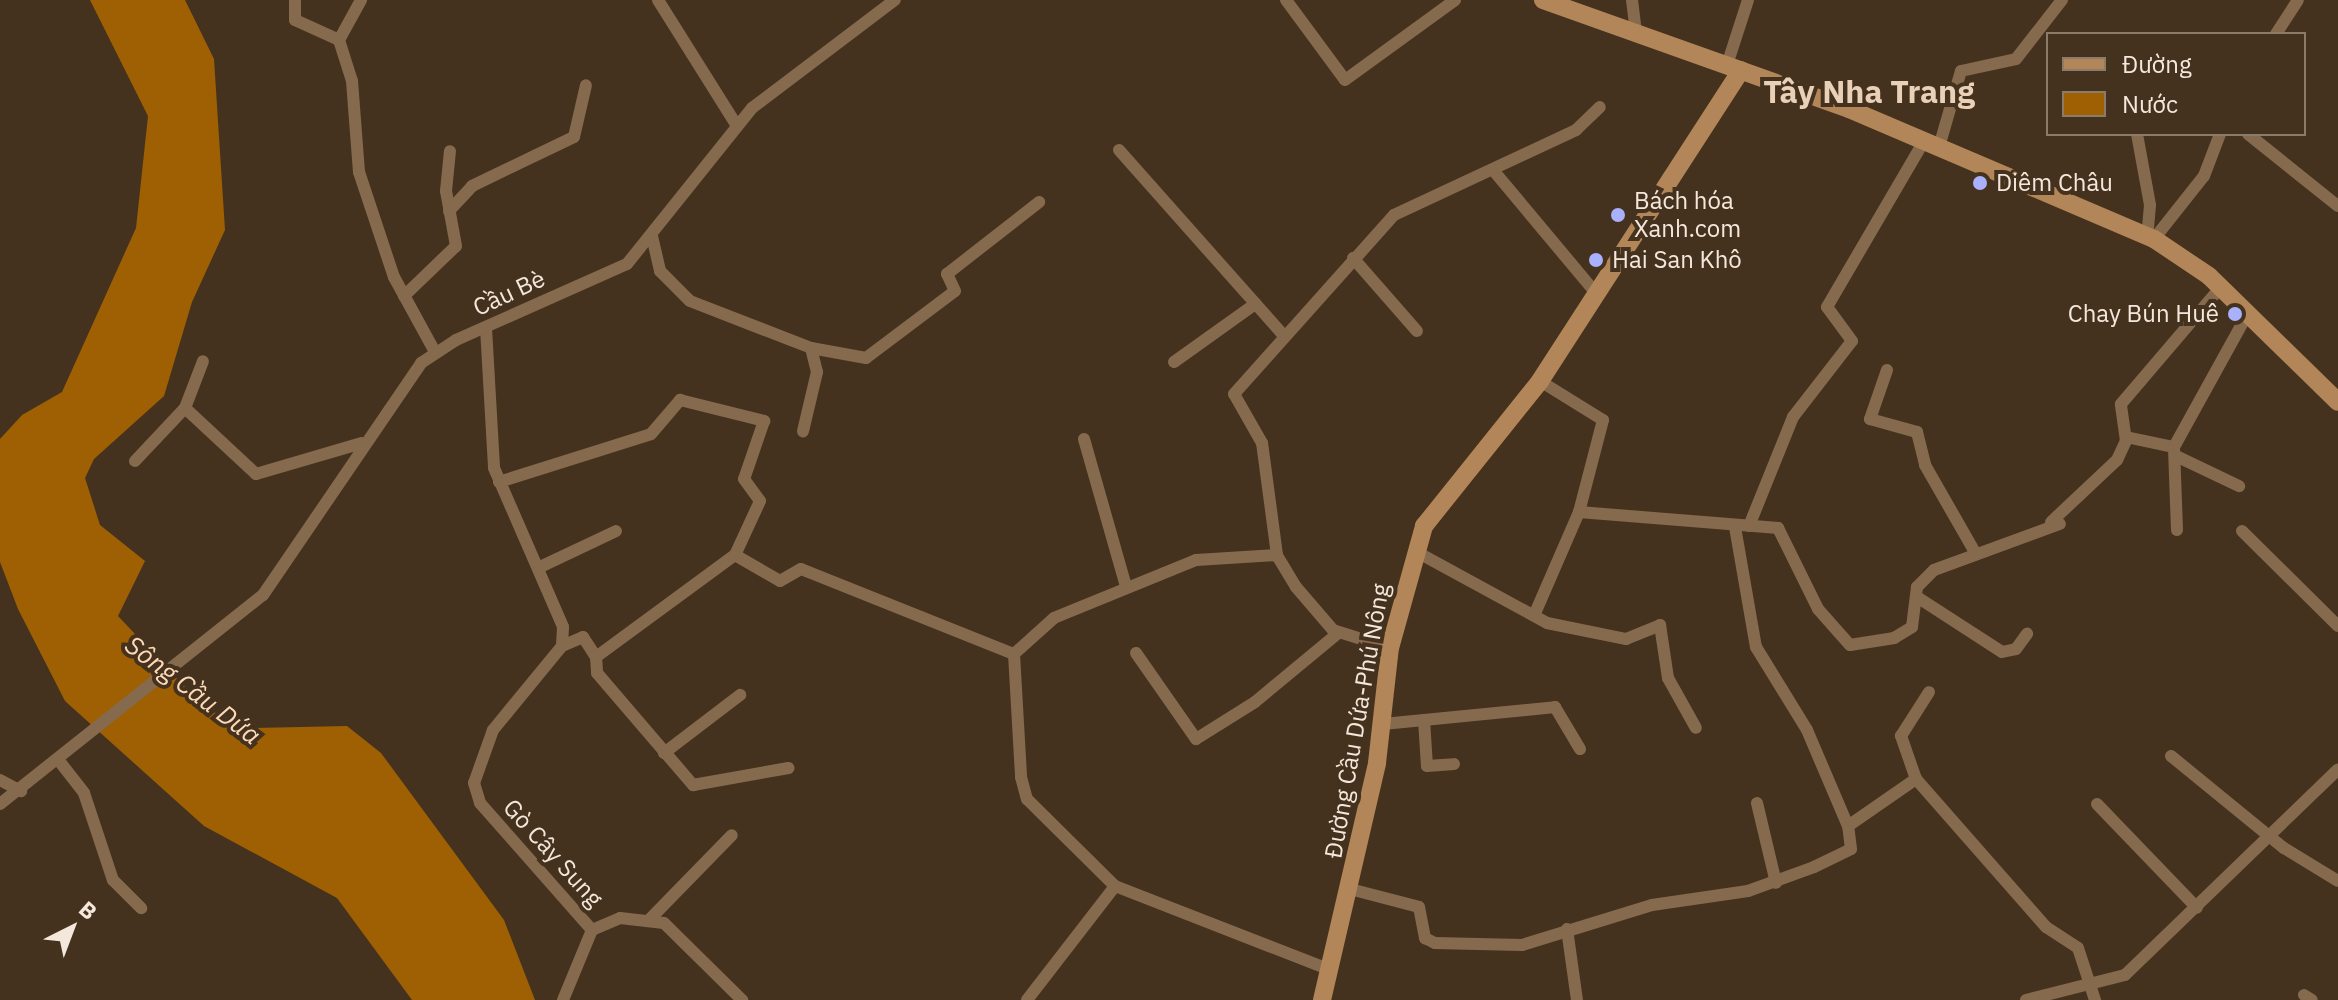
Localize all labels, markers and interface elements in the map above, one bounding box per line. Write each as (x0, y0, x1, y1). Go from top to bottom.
legend (2046, 32, 2306, 136)
text: Đường (2122, 48, 2192, 80)
district label: Tây Nha Trang (1763, 72, 1975, 110)
text: Nước (2122, 88, 2178, 120)
place label: Diêm Châu (1996, 169, 2113, 197)
marker: Diêm Châu (1971, 174, 1989, 192)
place label: Bách hóa Xanh.com (1634, 187, 1741, 243)
marker: Bách hóa Xanh.com (1609, 206, 1627, 224)
place label: Hai San Khô (1612, 246, 1742, 274)
marker: Hai San Khô (1587, 251, 1605, 269)
street label: Cầu Bè (469, 264, 549, 322)
place label: Chay Bún Huê (2068, 300, 2219, 328)
marker: Chay Bún Huê (2226, 305, 2244, 323)
street label: Đường Cầu Dứa-Phú Nông (1319, 581, 1395, 861)
water label: Sông Cầu Dứa (119, 629, 267, 751)
street label: Gò Cây Sung (497, 793, 609, 913)
north arrow (32, 888, 112, 968)
text: B (73, 894, 104, 925)

